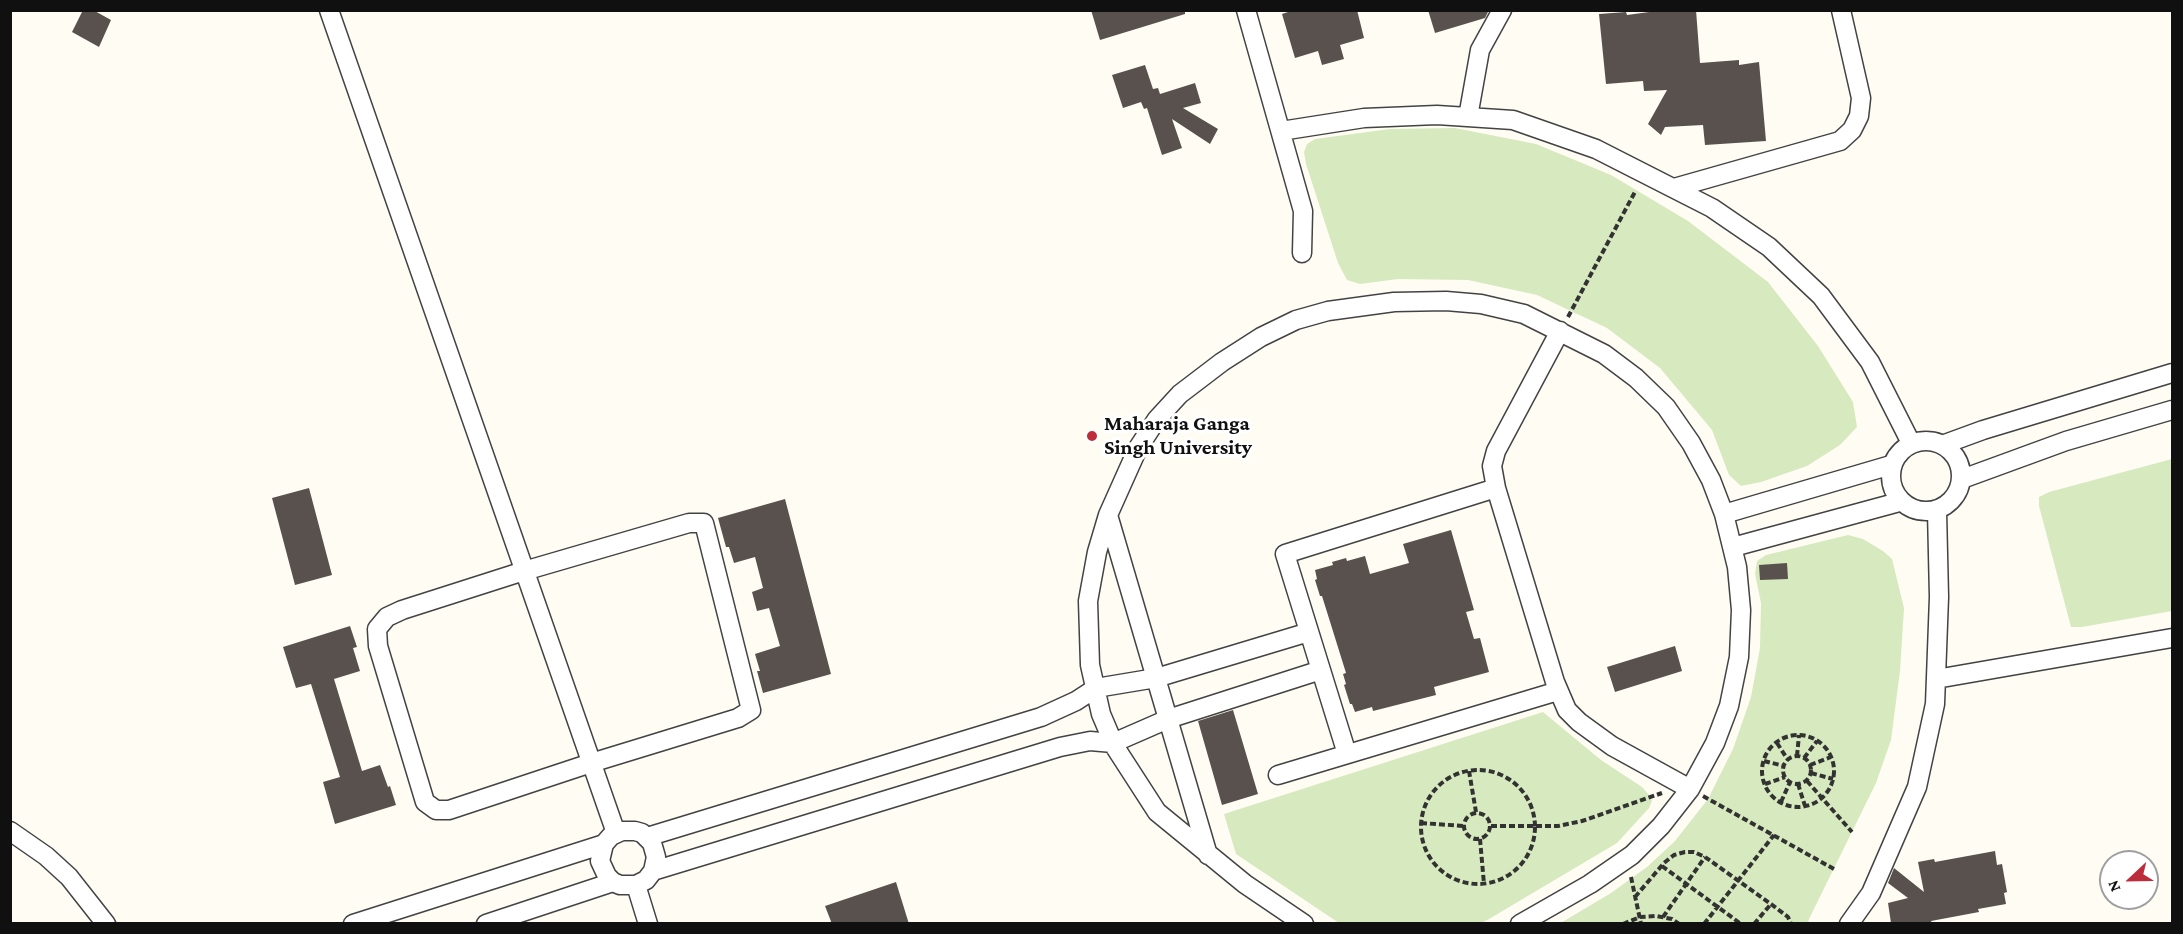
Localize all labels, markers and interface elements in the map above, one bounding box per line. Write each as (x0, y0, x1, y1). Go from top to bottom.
place label: Maharaja Ganga Singh University (1104, 411, 1252, 461)
marker: Maharaja Ganga Singh University (1085, 429, 1099, 443)
north arrow (2099, 850, 2159, 910)
text: N (2104, 878, 2124, 894)

